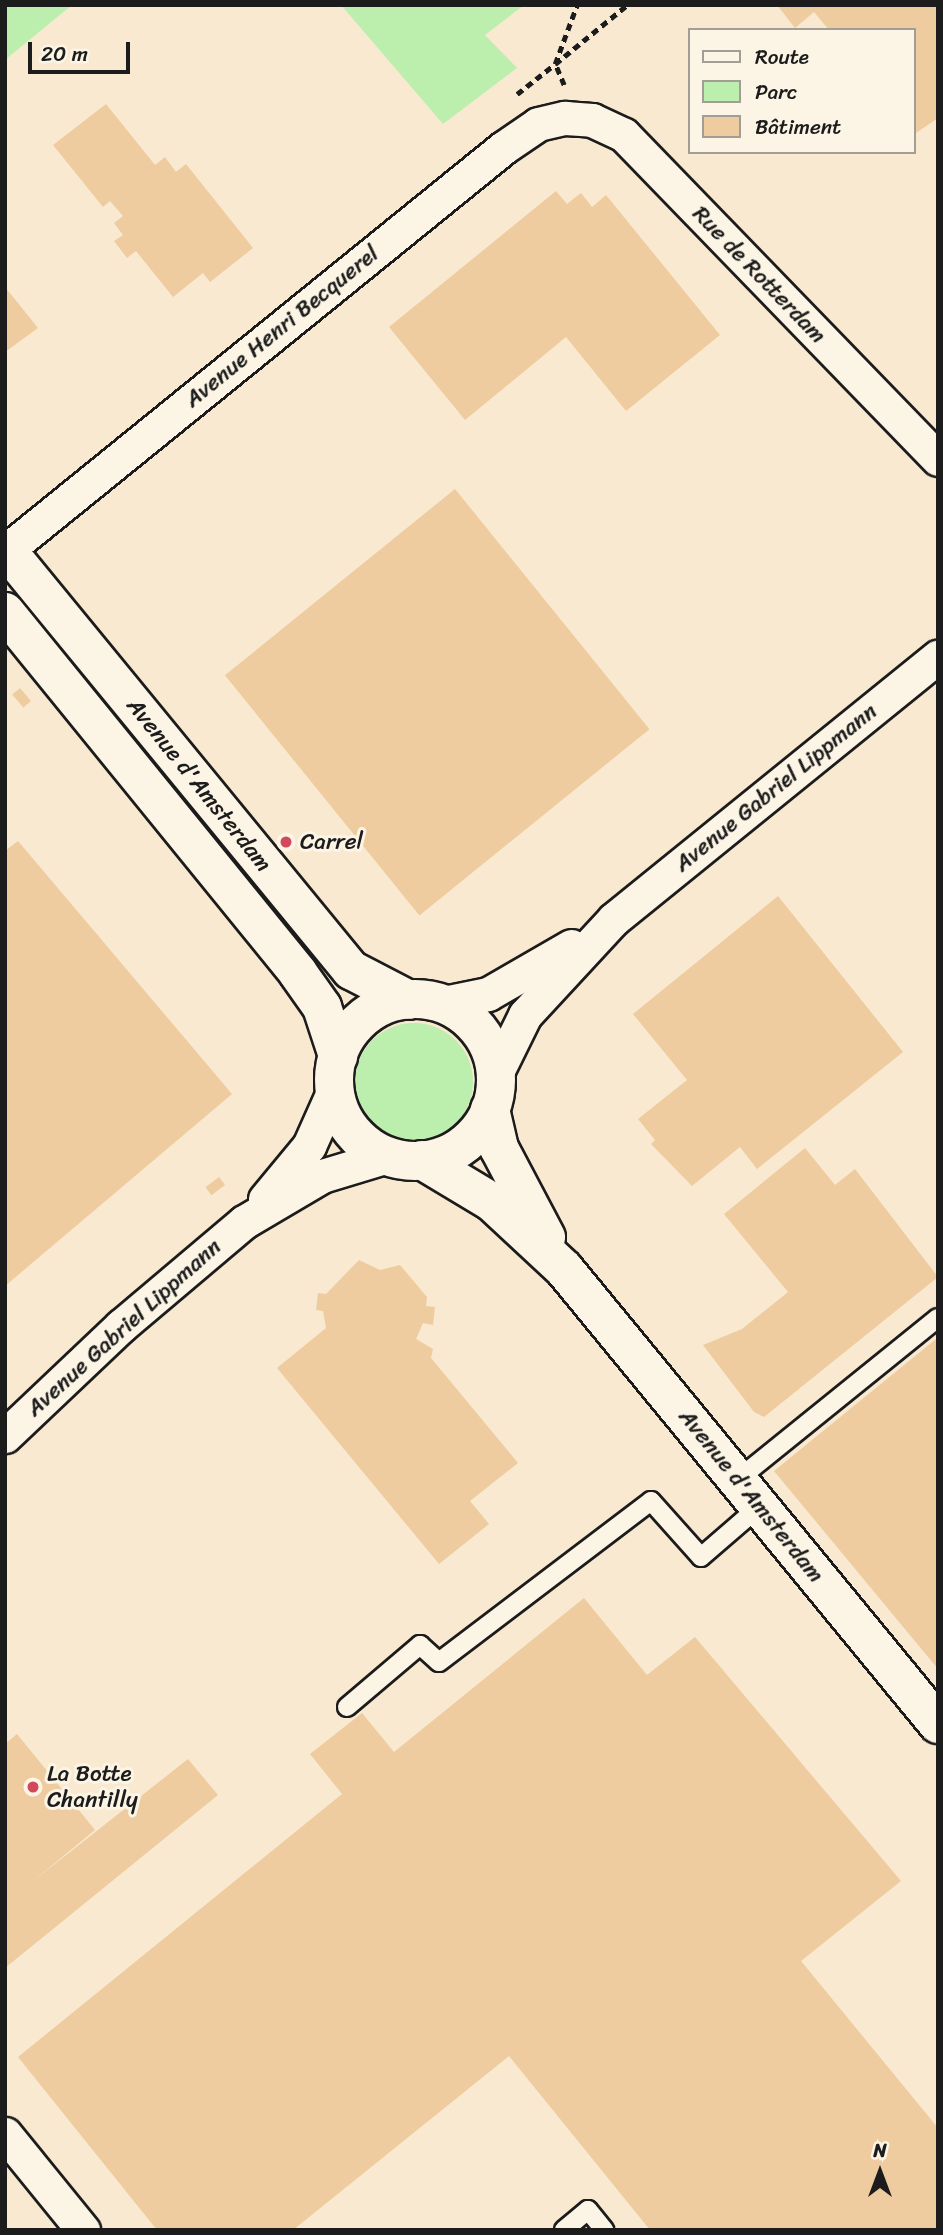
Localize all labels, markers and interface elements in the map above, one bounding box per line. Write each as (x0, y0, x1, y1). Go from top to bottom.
scale bar (32, 28, 133, 72)
legend (688, 28, 915, 154)
text: 20 m (41, 35, 88, 73)
text: Route (755, 38, 809, 76)
text: Parc (755, 73, 797, 111)
text: Bâtiment (755, 108, 841, 146)
street label: Rue de Rotterdam (686, 200, 832, 350)
street label: Avenue Henri Becquerel (179, 240, 385, 414)
street label: Avenue d'Amsterdam (121, 693, 277, 877)
street label: Avenue Gabriel Lippmann (669, 698, 883, 878)
place label: Carrel (300, 828, 363, 856)
marker: Carrel (278, 834, 294, 850)
street label: Avenue Gabriel Lippmann (21, 1233, 227, 1423)
street label: Avenue d'Amsterdam (673, 1404, 829, 1588)
place label: La Botte Chantilly (47, 1760, 138, 1814)
marker: La Botte Chantilly (25, 1779, 41, 1795)
text: N (873, 2134, 887, 2167)
north arrow (845, 2137, 915, 2207)

